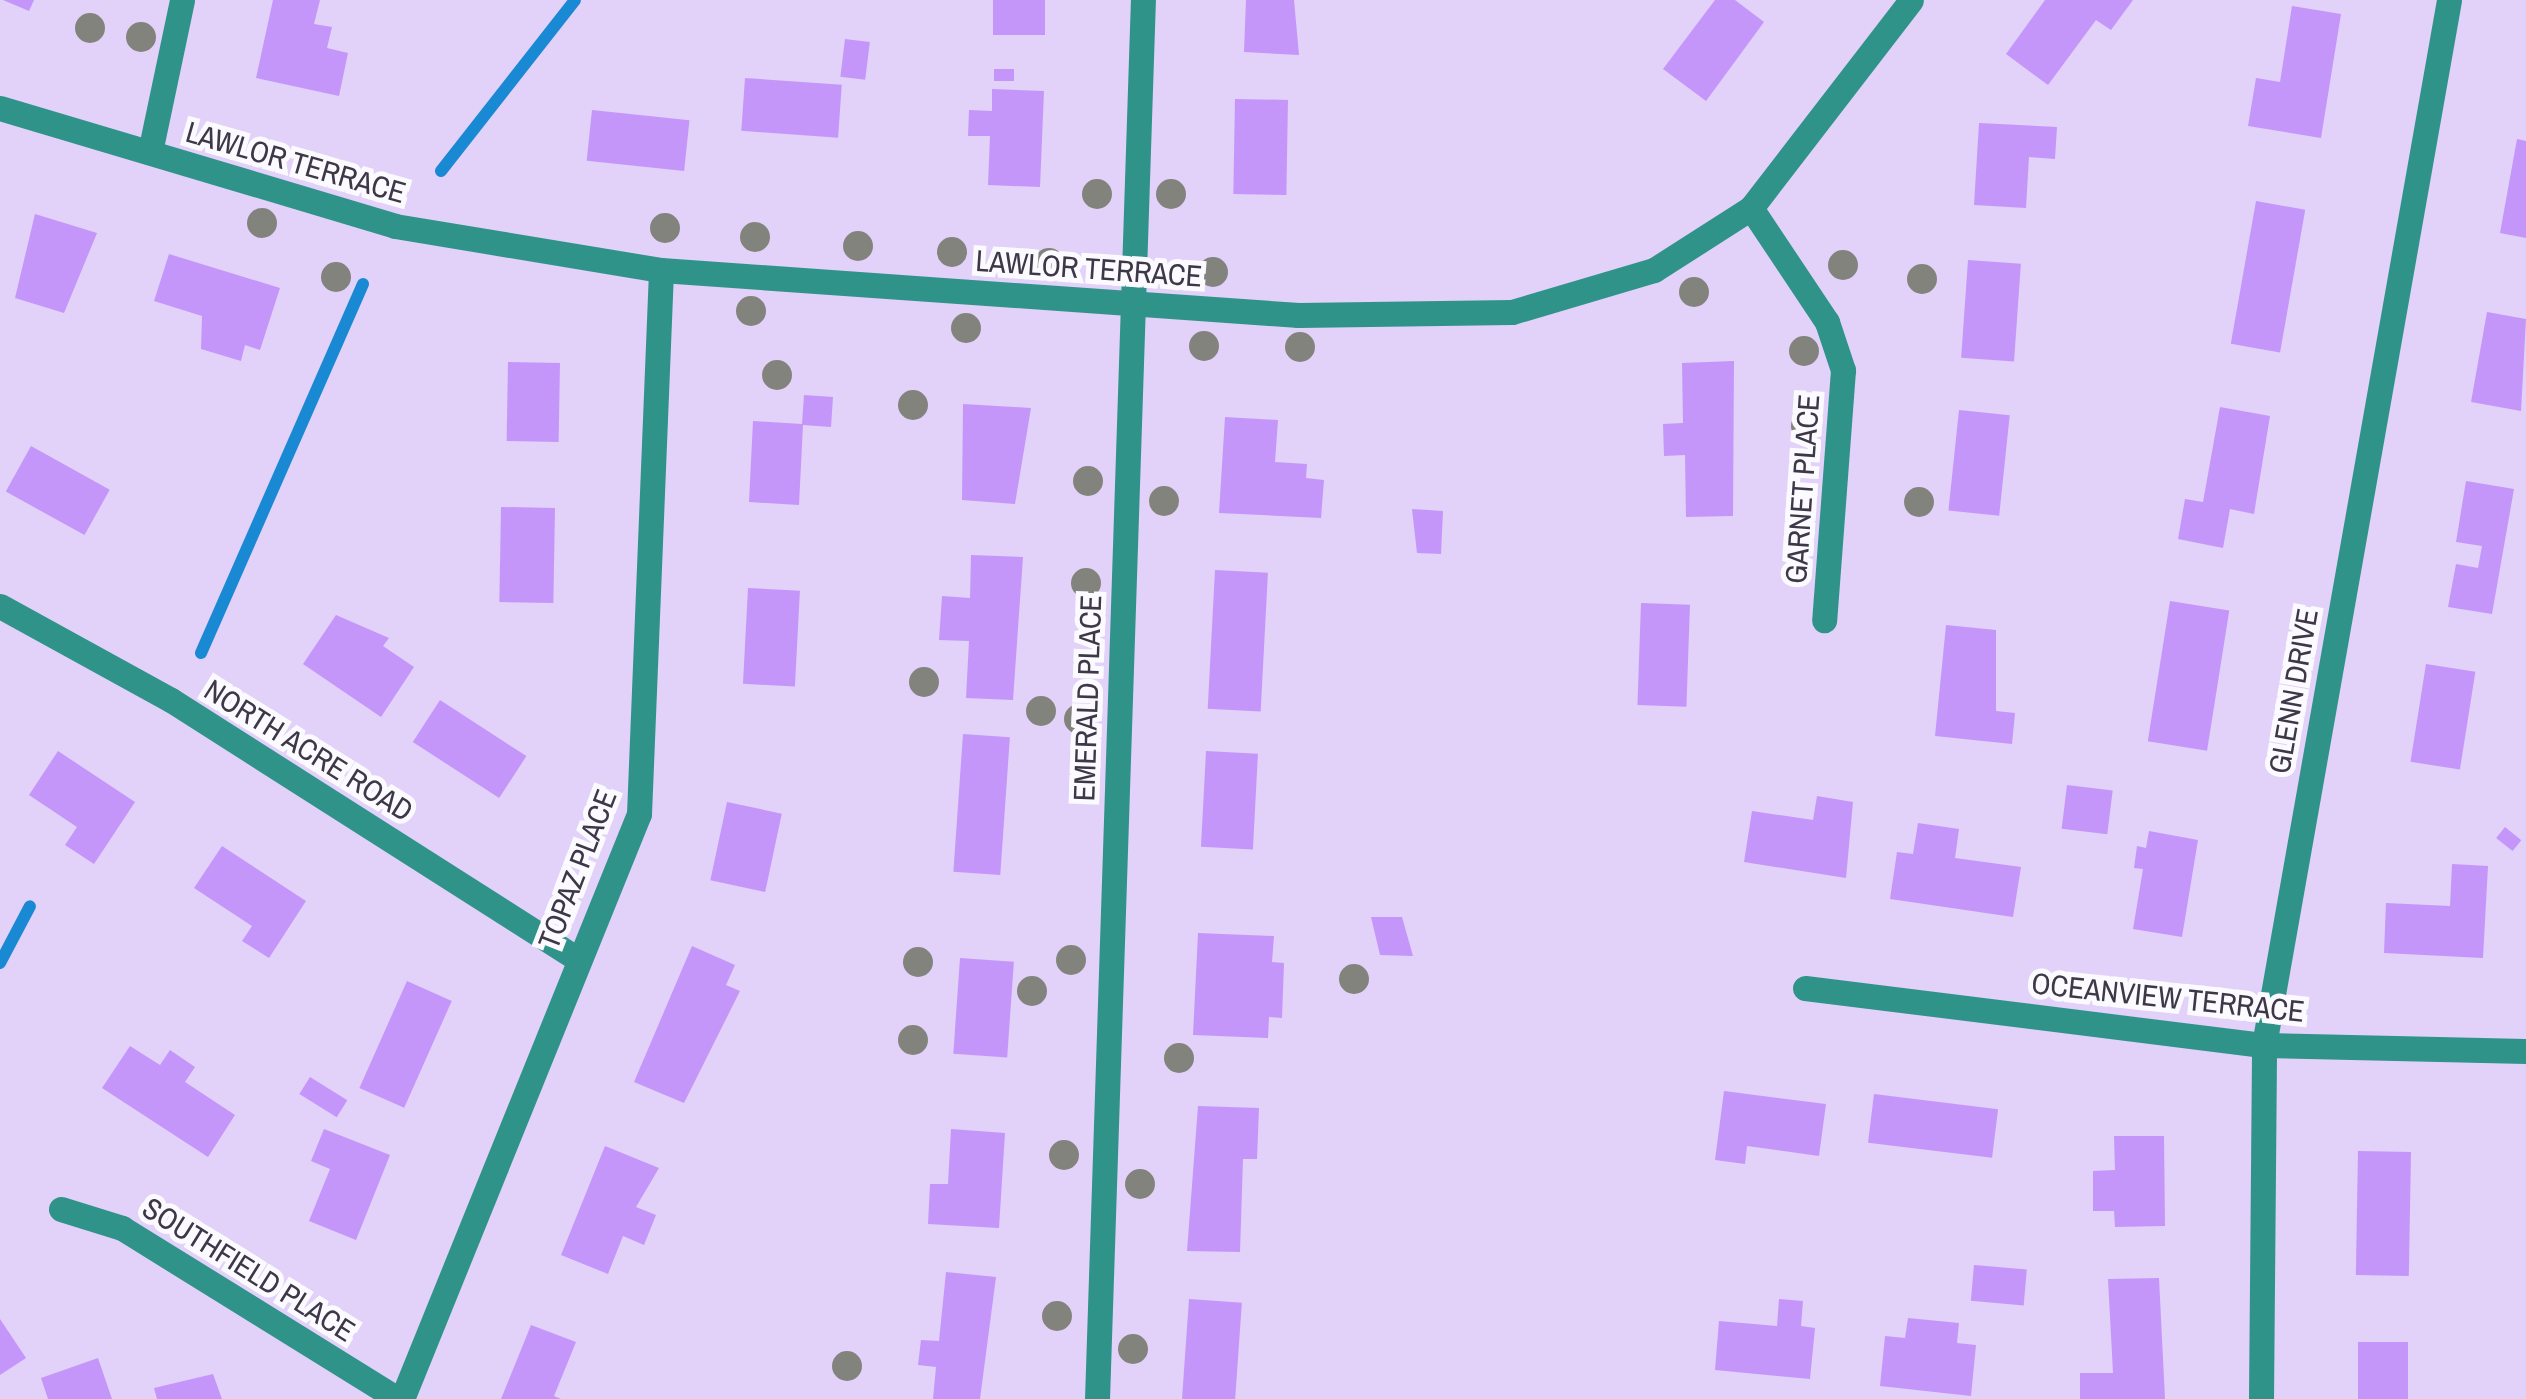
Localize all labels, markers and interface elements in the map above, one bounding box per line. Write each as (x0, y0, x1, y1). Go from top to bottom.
street label: LAWLOR TERRACE (182, 113, 410, 211)
street label: LAWLOR TERRACE (974, 242, 1204, 294)
street label: GARNET PLACE (1777, 393, 1827, 585)
street label: EMERALD PLACE (1065, 594, 1109, 802)
street label: GLENN DRIVE (2261, 606, 2325, 776)
street label: NORTH ACRE ROAD (198, 671, 420, 829)
street label: TOPAZ PLACE (530, 784, 624, 954)
street label: OCEANVIEW TERRACE (2030, 965, 2306, 1029)
street label: SOUTHFIELD PLACE (136, 1189, 362, 1349)

